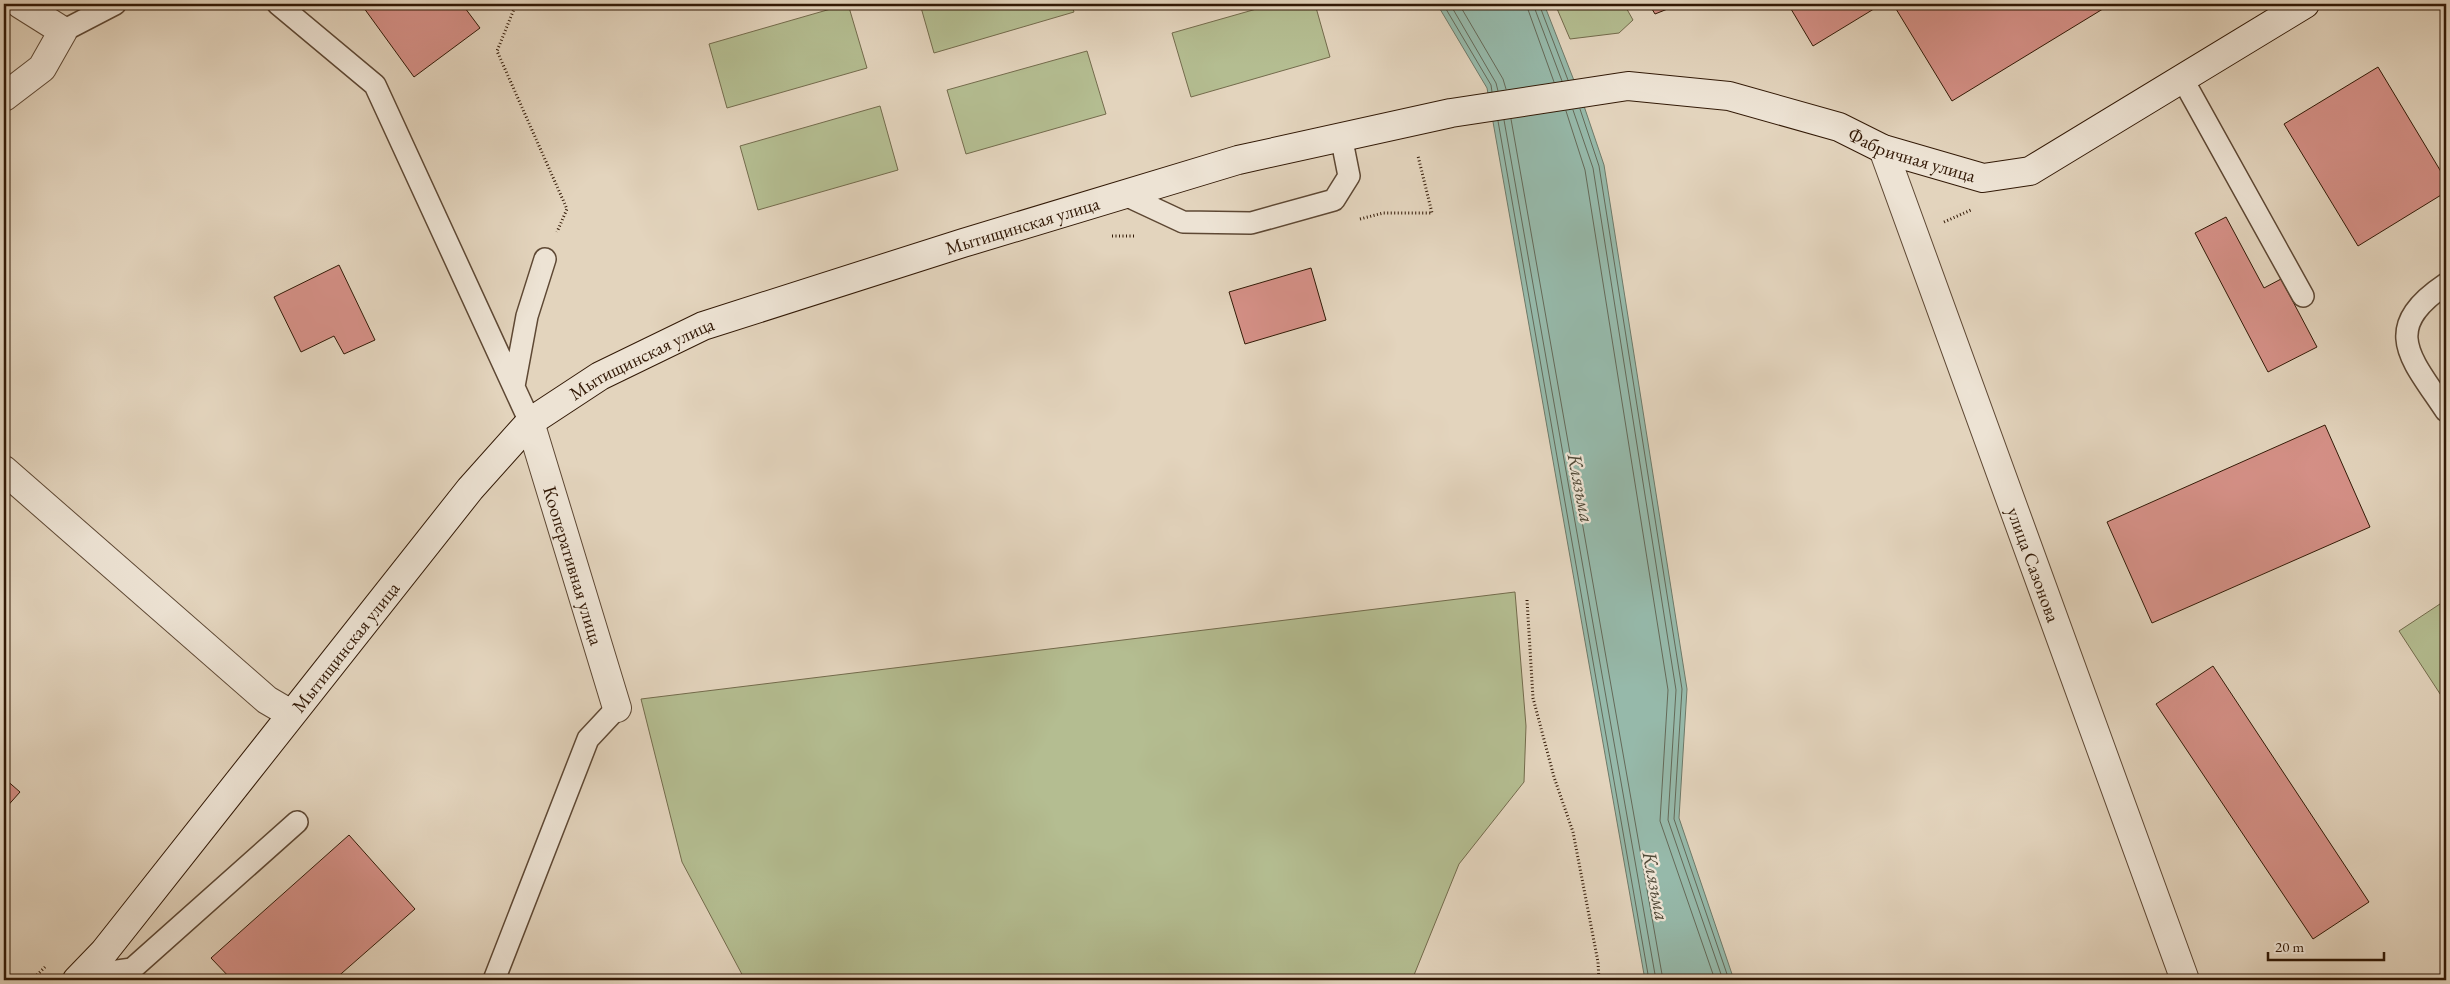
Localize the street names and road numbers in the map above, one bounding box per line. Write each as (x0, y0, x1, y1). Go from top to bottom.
street label: Фабричная улица (1844, 121, 1979, 188)
street label: Мытищинская улица (942, 190, 1103, 260)
street label: Мытищинская улица (564, 311, 718, 406)
street label: Кооперативная улица (538, 483, 610, 649)
street label: улица Сазонова (2002, 503, 2066, 626)
street label: Мытищинская улица (286, 576, 405, 717)

